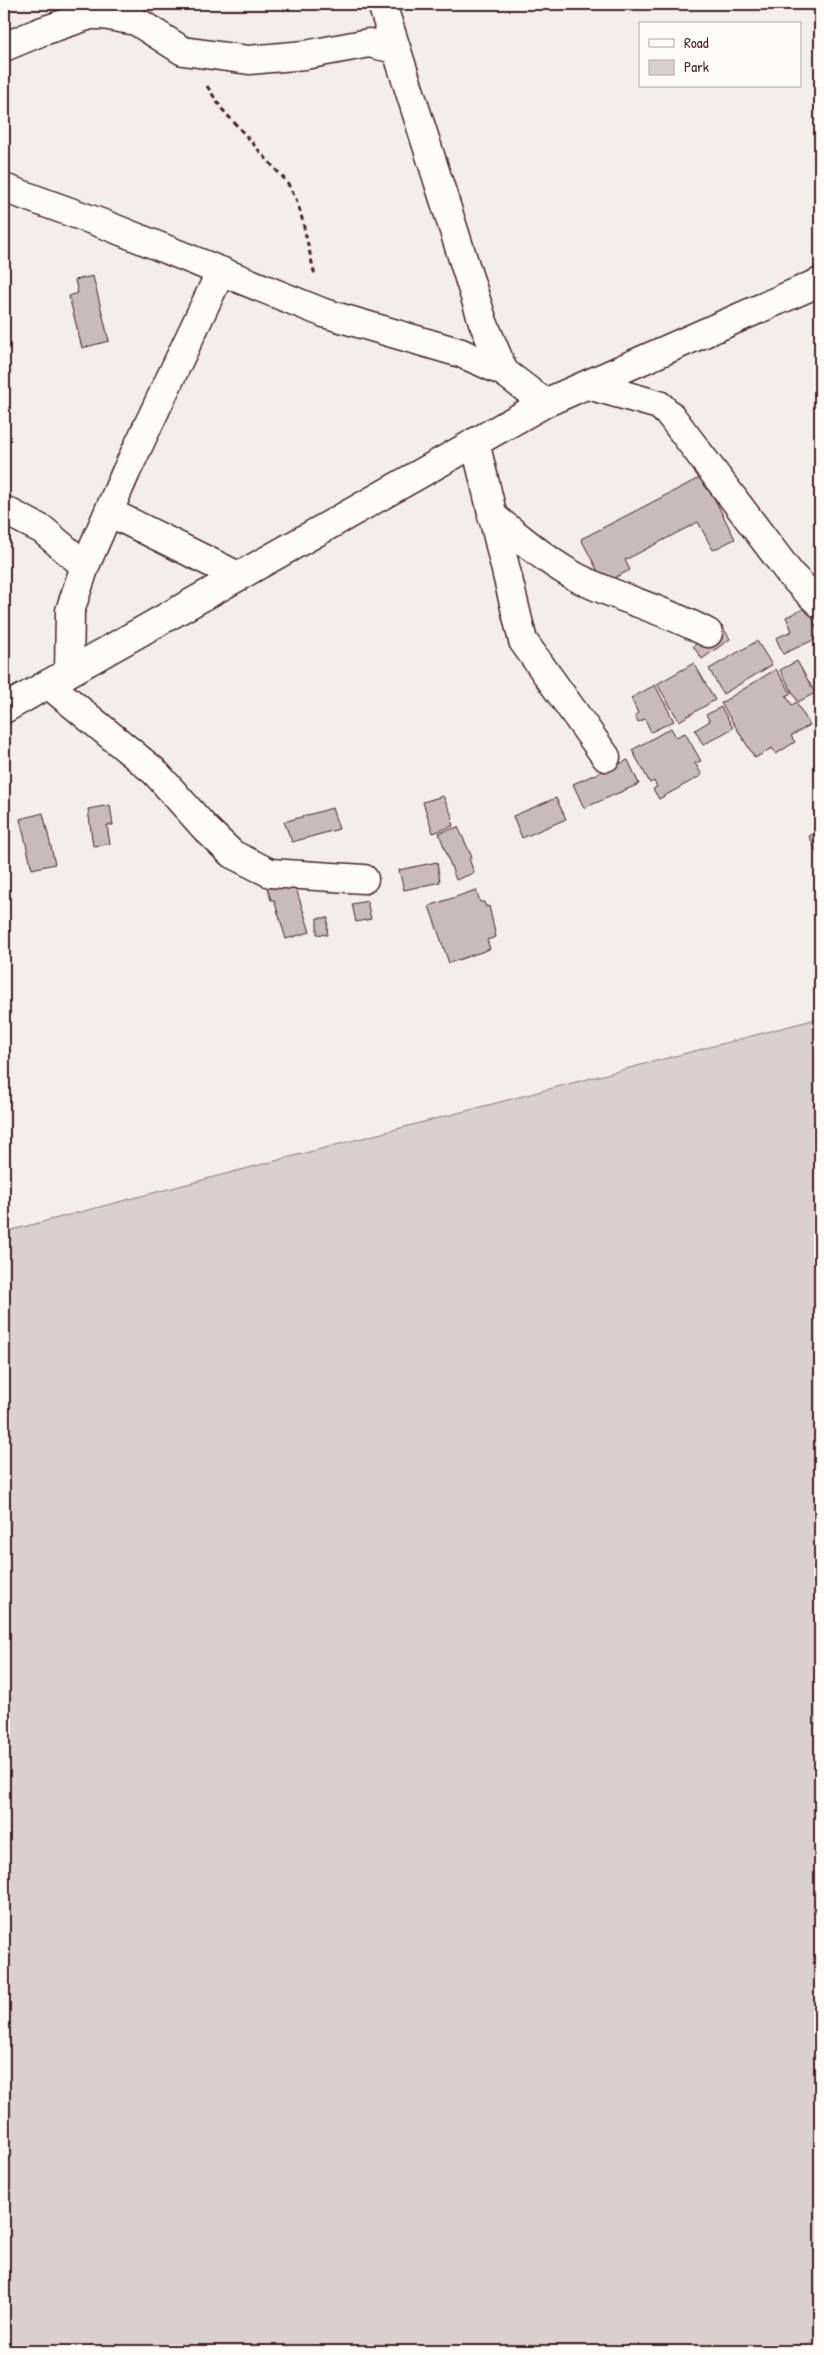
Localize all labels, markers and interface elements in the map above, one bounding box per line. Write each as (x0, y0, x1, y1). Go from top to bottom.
legend (639, 22, 802, 88)
text: Road (684, 32, 709, 53)
text: Park (684, 56, 709, 77)

